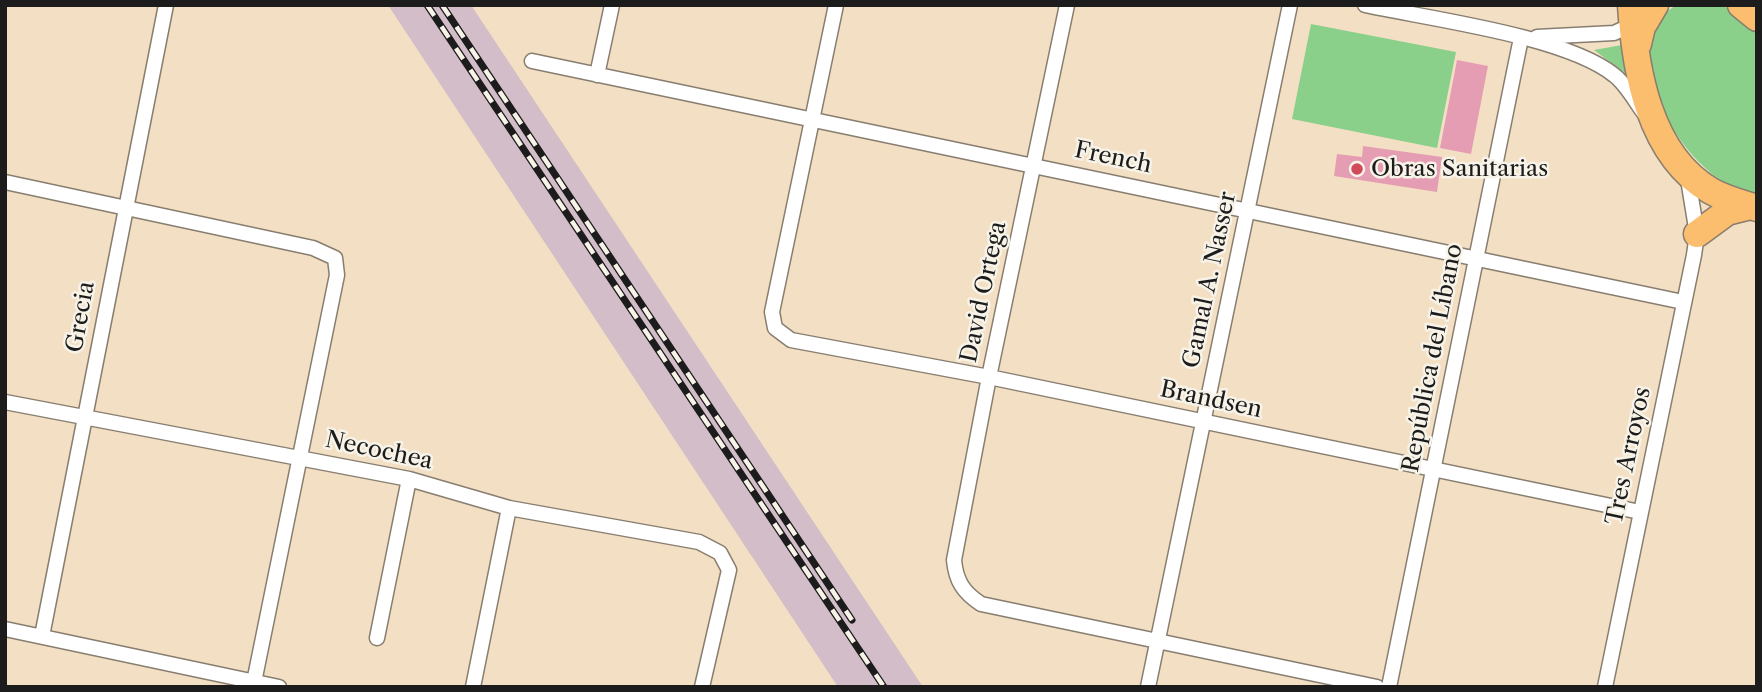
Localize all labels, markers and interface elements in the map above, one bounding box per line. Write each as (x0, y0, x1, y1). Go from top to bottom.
street label: French (1072, 136, 1154, 180)
place label: Obras Sanitarias (1371, 155, 1548, 183)
marker: Obras Sanitarias (1349, 161, 1365, 177)
street label: Gamal A. Nasser (1178, 189, 1242, 371)
street label: David Ortega (956, 219, 1012, 365)
street label: República del Líbano (1397, 241, 1469, 475)
street label: Grecia (61, 279, 101, 355)
street label: Brandsen (1158, 376, 1264, 424)
street label: Tres Arroyos (1601, 385, 1657, 527)
street label: Necochea (323, 426, 435, 476)

